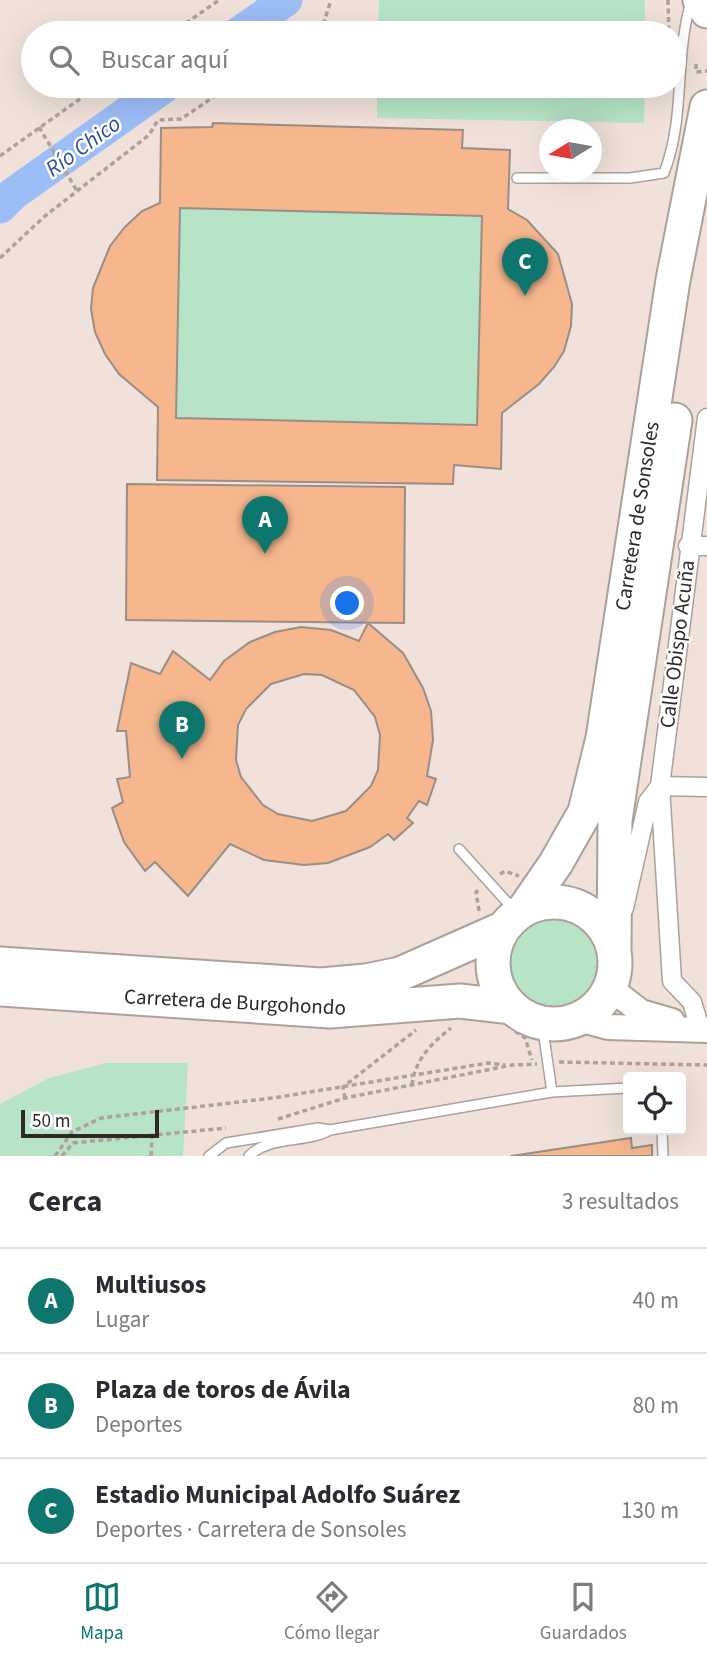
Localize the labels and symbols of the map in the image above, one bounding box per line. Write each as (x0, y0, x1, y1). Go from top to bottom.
water label: Río Chico (38, 107, 128, 185)
north arrow (539, 119, 602, 182)
pin: C (502, 238, 548, 296)
street label: Carretera de Sonsoles (607, 419, 667, 613)
pin: A (242, 496, 288, 554)
street label: Calle Obispo Acuña (652, 558, 702, 730)
your location (330, 586, 364, 620)
pin: B (159, 701, 205, 759)
street label: Carretera de Burgohondo (123, 981, 347, 1023)
scale bar (21, 1107, 159, 1139)

